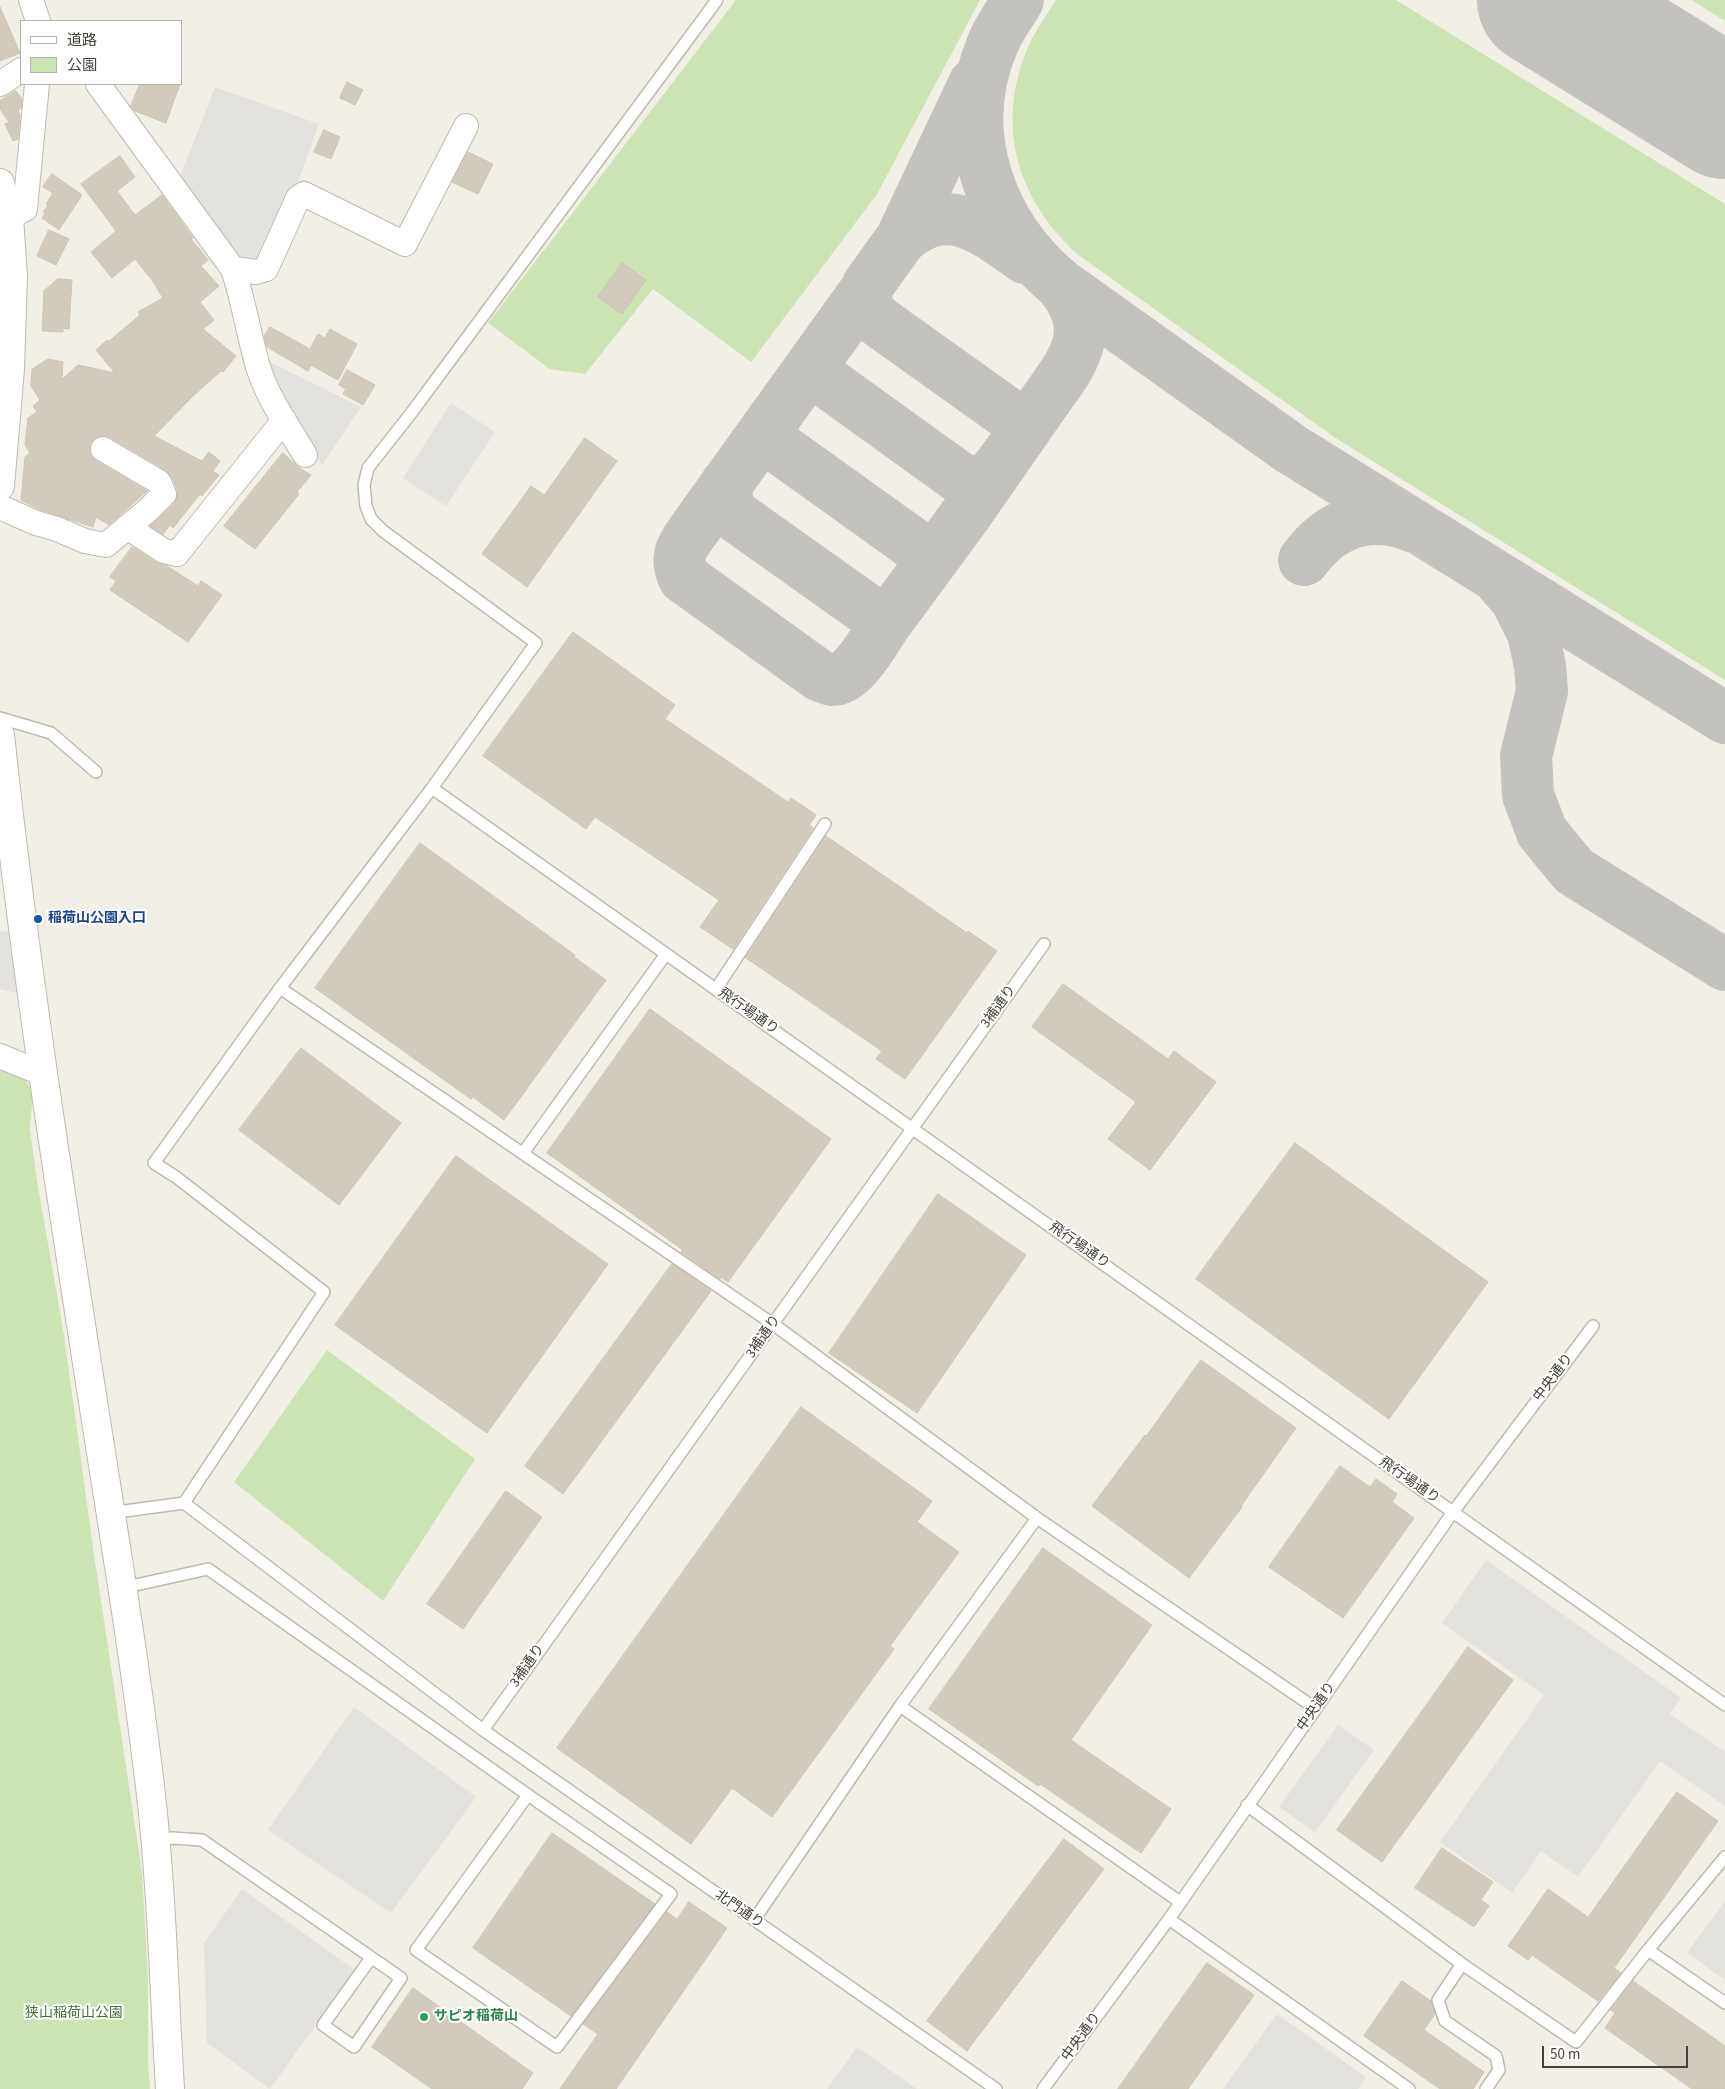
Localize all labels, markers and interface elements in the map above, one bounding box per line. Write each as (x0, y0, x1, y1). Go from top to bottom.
legend (20, 20, 182, 85)
text: 道路 (67, 30, 97, 51)
text: 公園 (67, 55, 97, 76)
place label: 稲荷山公園入口 (48, 911, 146, 927)
marker: 稲荷山公園入口 (32, 913, 44, 925)
street label: 3補通り (978, 982, 1020, 1032)
street label: 飛行場通り (715, 985, 781, 1039)
street label: 飛行場通り (1046, 1219, 1112, 1273)
street label: 3補通り (743, 1312, 785, 1362)
street label: 中央通り (1530, 1351, 1578, 1405)
street label: 飛行場通り (1376, 1454, 1442, 1508)
street label: 3補通り (507, 1641, 549, 1691)
street label: 中央通り (1294, 1679, 1340, 1735)
street label: 北門通り (711, 1887, 767, 1933)
park label: 狭山稲荷山公園 (25, 2006, 123, 2022)
place label: サピオ稲荷山 (434, 2009, 518, 2025)
street label: 中央通り (1059, 2009, 1105, 2065)
marker: サピオ稲荷山 (418, 2011, 430, 2023)
scale bar (1545, 2036, 1691, 2068)
text: 50 m (1550, 2044, 1580, 2065)

